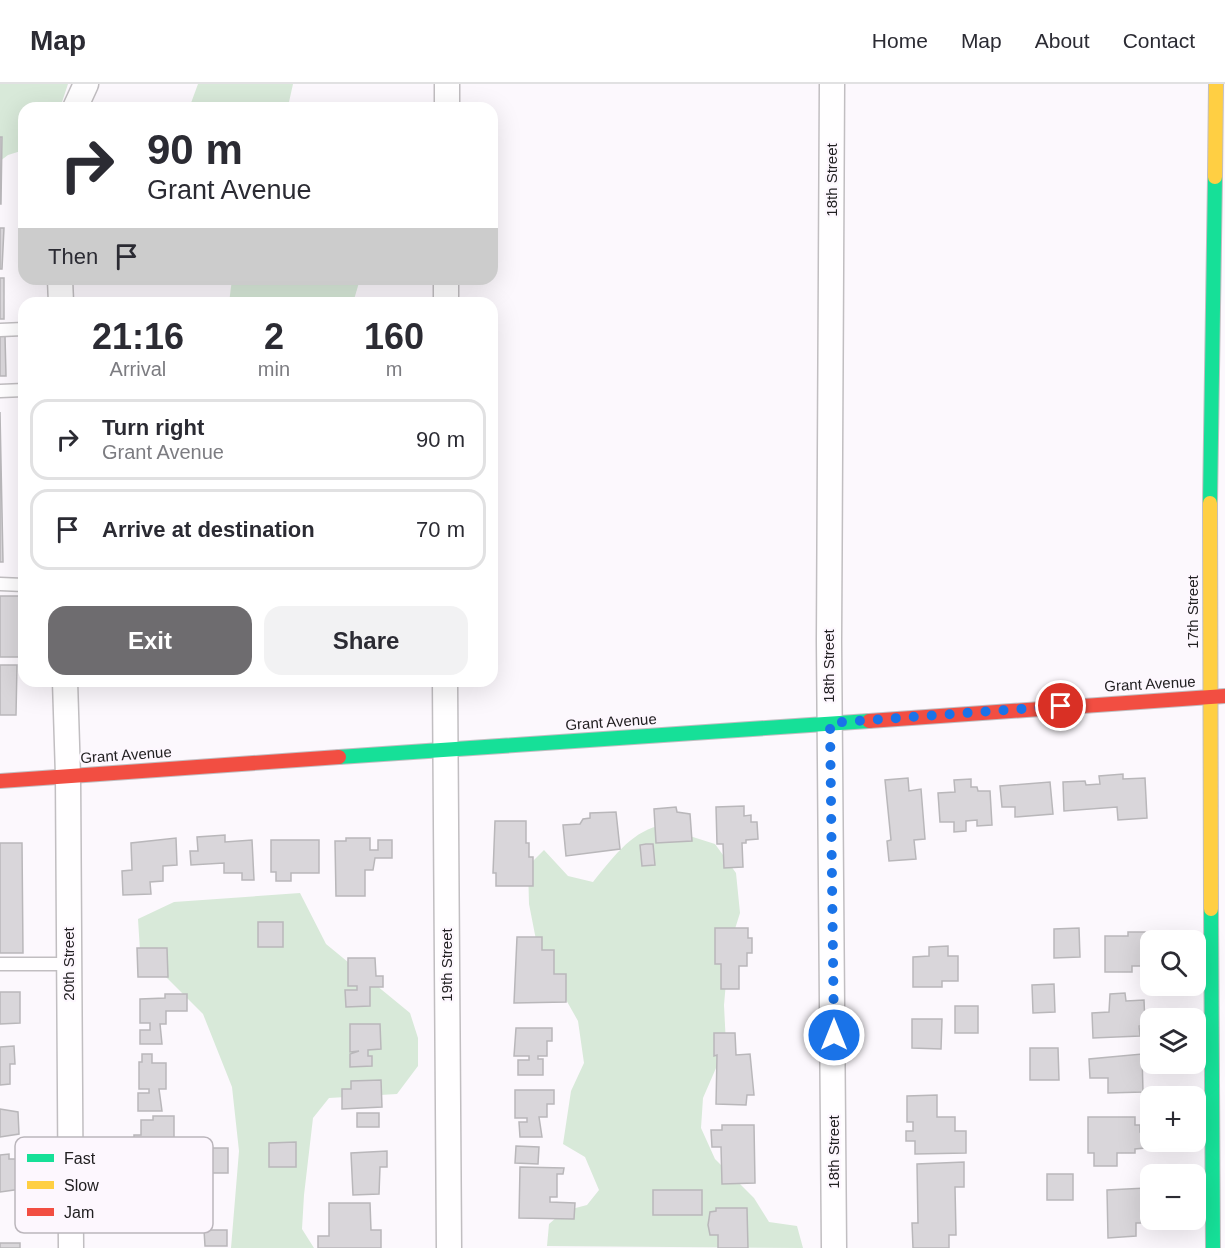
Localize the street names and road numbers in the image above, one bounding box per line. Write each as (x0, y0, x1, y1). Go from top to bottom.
street label: 18th Street (823, 142, 840, 217)
street label: 17th Street (1184, 574, 1201, 649)
street label: 18th Street (820, 628, 837, 703)
street label: Grant Avenue (1104, 673, 1196, 694)
street label: Grant Avenue (565, 710, 657, 733)
street label: Grant Avenue (80, 743, 172, 766)
street label: 20th Street (60, 926, 77, 1001)
street label: 19th Street (438, 927, 455, 1002)
street label: 18th Street (825, 1114, 842, 1189)

